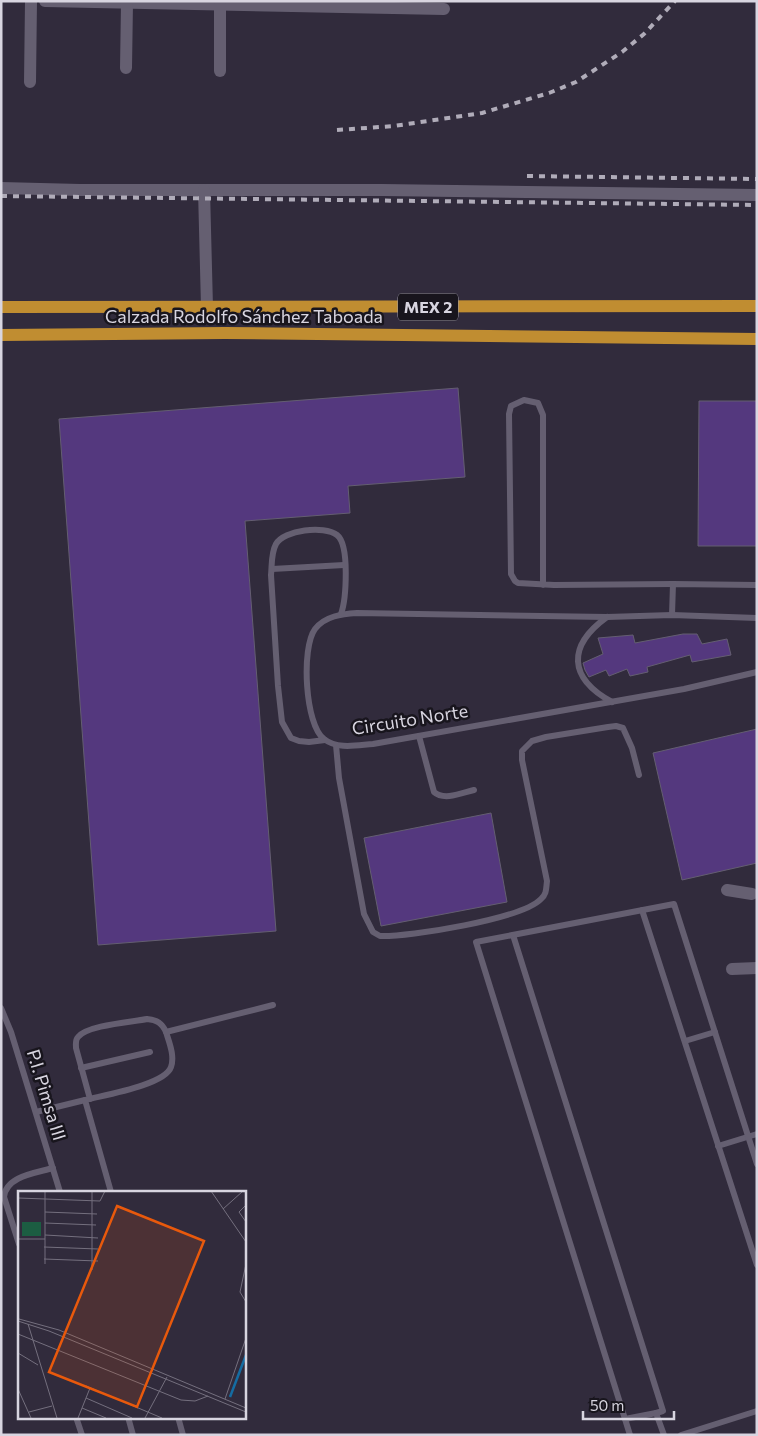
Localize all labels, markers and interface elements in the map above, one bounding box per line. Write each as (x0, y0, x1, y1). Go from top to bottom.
road number: MEX 2 (398, 294, 458, 320)
street label: Calzada Rodolfo Sánchez Taboada (105, 305, 383, 327)
street label: Circuito Norte (350, 699, 469, 739)
street label: P.I. Pimsa III (23, 1046, 71, 1143)
inset map (18, 1191, 245, 1418)
scale bar (583, 1388, 674, 1420)
text: 50 m (590, 1396, 624, 1414)

